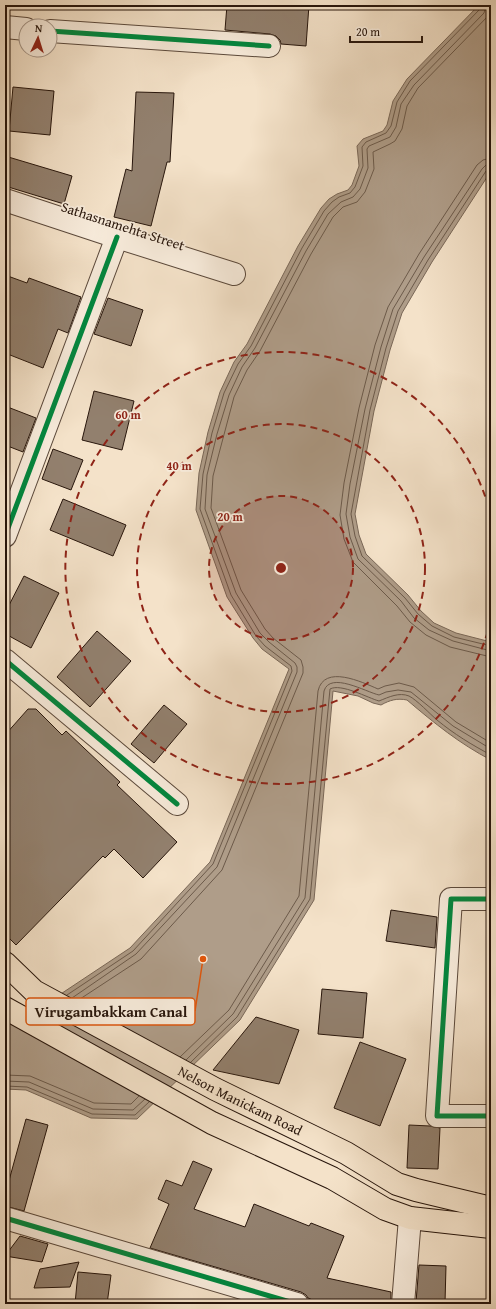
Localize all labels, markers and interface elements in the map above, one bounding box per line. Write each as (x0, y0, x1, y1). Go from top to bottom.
north arrow (18, 18, 58, 58)
scale bar (350, 18, 422, 44)
text: N (34, 20, 44, 36)
text: 20 m (356, 23, 380, 40)
street label: Sathasnamehta Street (59, 197, 187, 255)
text: 60 m (115, 406, 141, 423)
text: 40 m (166, 457, 192, 474)
text: 20 m (217, 508, 243, 525)
centre of rings (274, 561, 288, 575)
callout: Virugambakkam Canal (26, 998, 195, 1025)
text: Virugambakkam Canal (35, 1001, 188, 1022)
street label: Nelson Manickam Road (175, 1061, 306, 1140)

